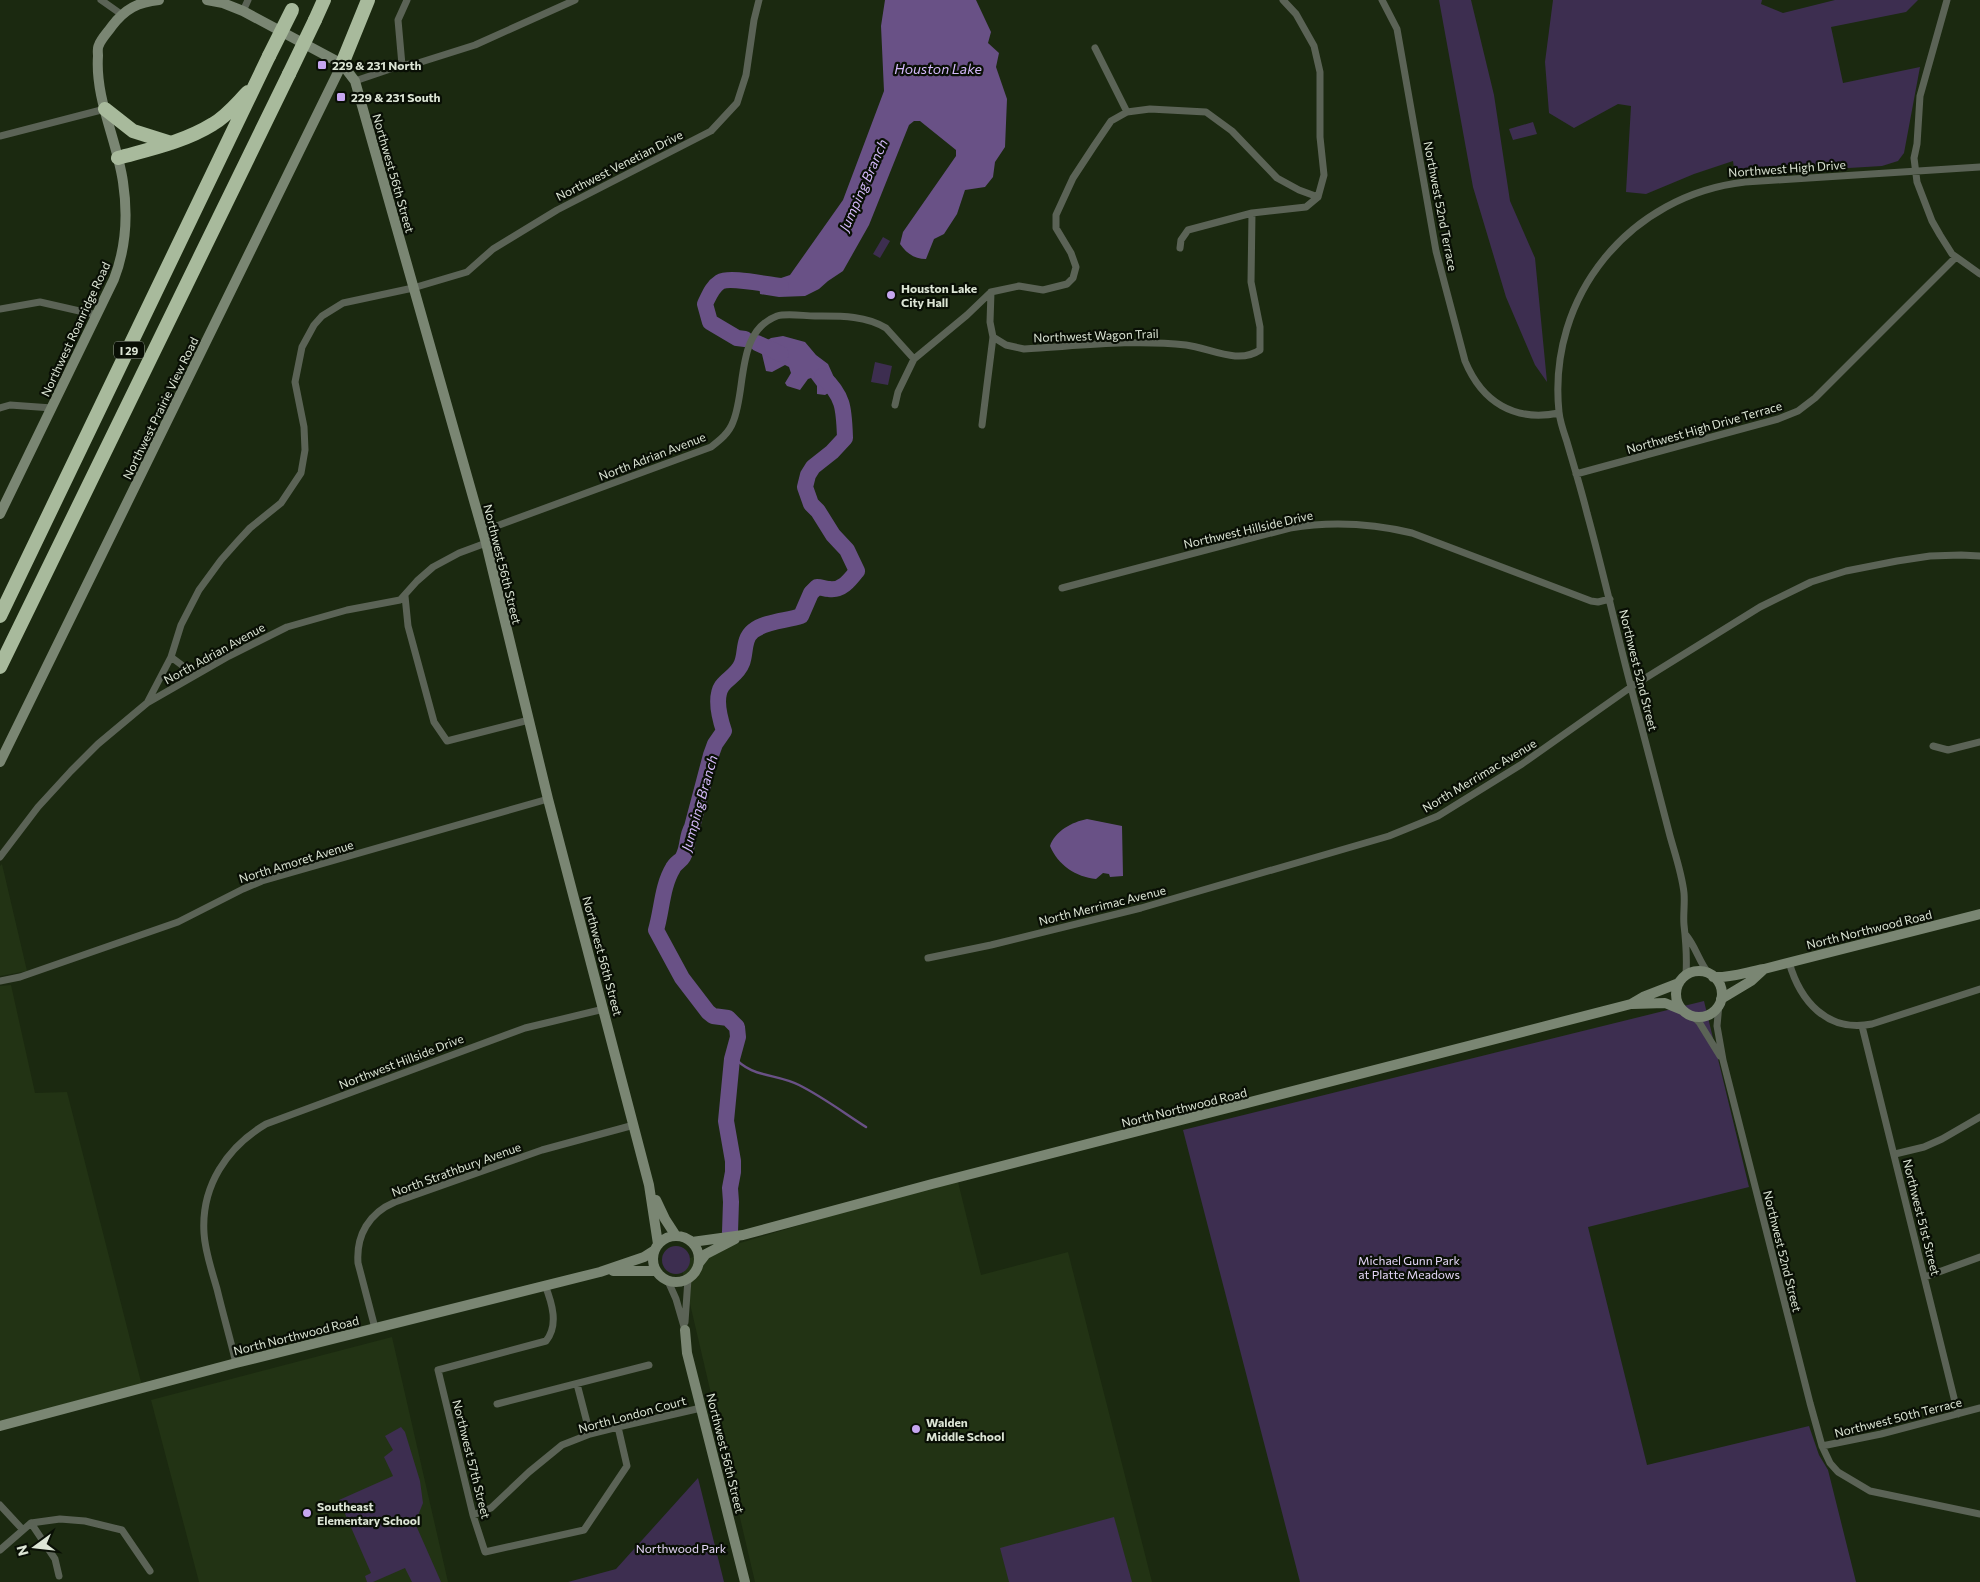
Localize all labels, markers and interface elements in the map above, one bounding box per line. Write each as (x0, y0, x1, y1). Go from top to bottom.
place label: 229 & 231 North (332, 58, 421, 72)
marker: 229 & 231 North (316, 59, 328, 71)
water label: Houston Lake (894, 60, 982, 77)
place label: 229 & 231 South (351, 90, 441, 104)
marker: 229 & 231 South (335, 91, 347, 103)
street label: Northwest 56th Street (370, 112, 418, 234)
street label: Northwest Venetian Drive (553, 127, 685, 203)
water label: Jumping Branch (834, 136, 891, 236)
street label: Northwest 52nd Terrace (1422, 140, 1460, 272)
street label: Northwest High Drive (1728, 157, 1846, 179)
street label: Northwest Roanridge Road (38, 259, 112, 399)
place label: Houston Lake City Hall (901, 281, 977, 309)
marker: Houston Lake City Hall (885, 289, 897, 301)
street label: Northwest Wagon Trail (1033, 326, 1159, 344)
street label: Northwest Prairie View Road (119, 335, 201, 481)
road number: I 29 (114, 342, 144, 358)
street label: Northwest High Drive Terrace (1625, 398, 1783, 456)
street label: North Adrian Avenue (597, 429, 707, 483)
street label: Northwest 56th Street (481, 503, 525, 626)
street label: Northwest Hillside Drive (1182, 507, 1314, 551)
street label: Northwest 52nd Street (1617, 608, 1661, 732)
street label: North Adrian Avenue (161, 619, 267, 687)
street label: North Merrimac Avenue (1419, 735, 1539, 815)
water label: Jumping Branch (677, 753, 721, 855)
street label: North Amoret Avenue (237, 837, 355, 885)
street label: North Merrimac Avenue (1037, 882, 1167, 928)
street label: Northwest 56th Street (580, 895, 626, 1017)
street label: North Northwood Road (1805, 907, 1933, 951)
street label: Northwest Hillside Drive (337, 1031, 465, 1091)
street label: North Northwood Road (1120, 1085, 1248, 1129)
street label: North Strathbury Avenue (389, 1139, 523, 1199)
street label: Northwest 51st Street (1901, 1157, 1943, 1277)
street label: Northwest 52nd Street (1761, 1189, 1805, 1313)
park label: Michael Gunn Park at Platte Meadows (1358, 1253, 1460, 1281)
street label: North Northwood Road (232, 1313, 360, 1357)
street label: Northwest 56th Street (704, 1392, 748, 1515)
street label: North London Court (577, 1393, 688, 1435)
street label: Northwest 50th Terrace (1833, 1394, 1963, 1440)
street label: Northwest 57th Street (450, 1398, 494, 1520)
place label: Walden Middle School (926, 1415, 1004, 1443)
marker: Walden Middle School (910, 1423, 922, 1435)
place label: Southeast Elementary School (317, 1499, 420, 1527)
marker: Southeast Elementary School (301, 1507, 313, 1519)
north arrow (10, 1522, 60, 1572)
park label: Northwood Park (636, 1541, 727, 1555)
text: N (12, 1543, 32, 1558)

